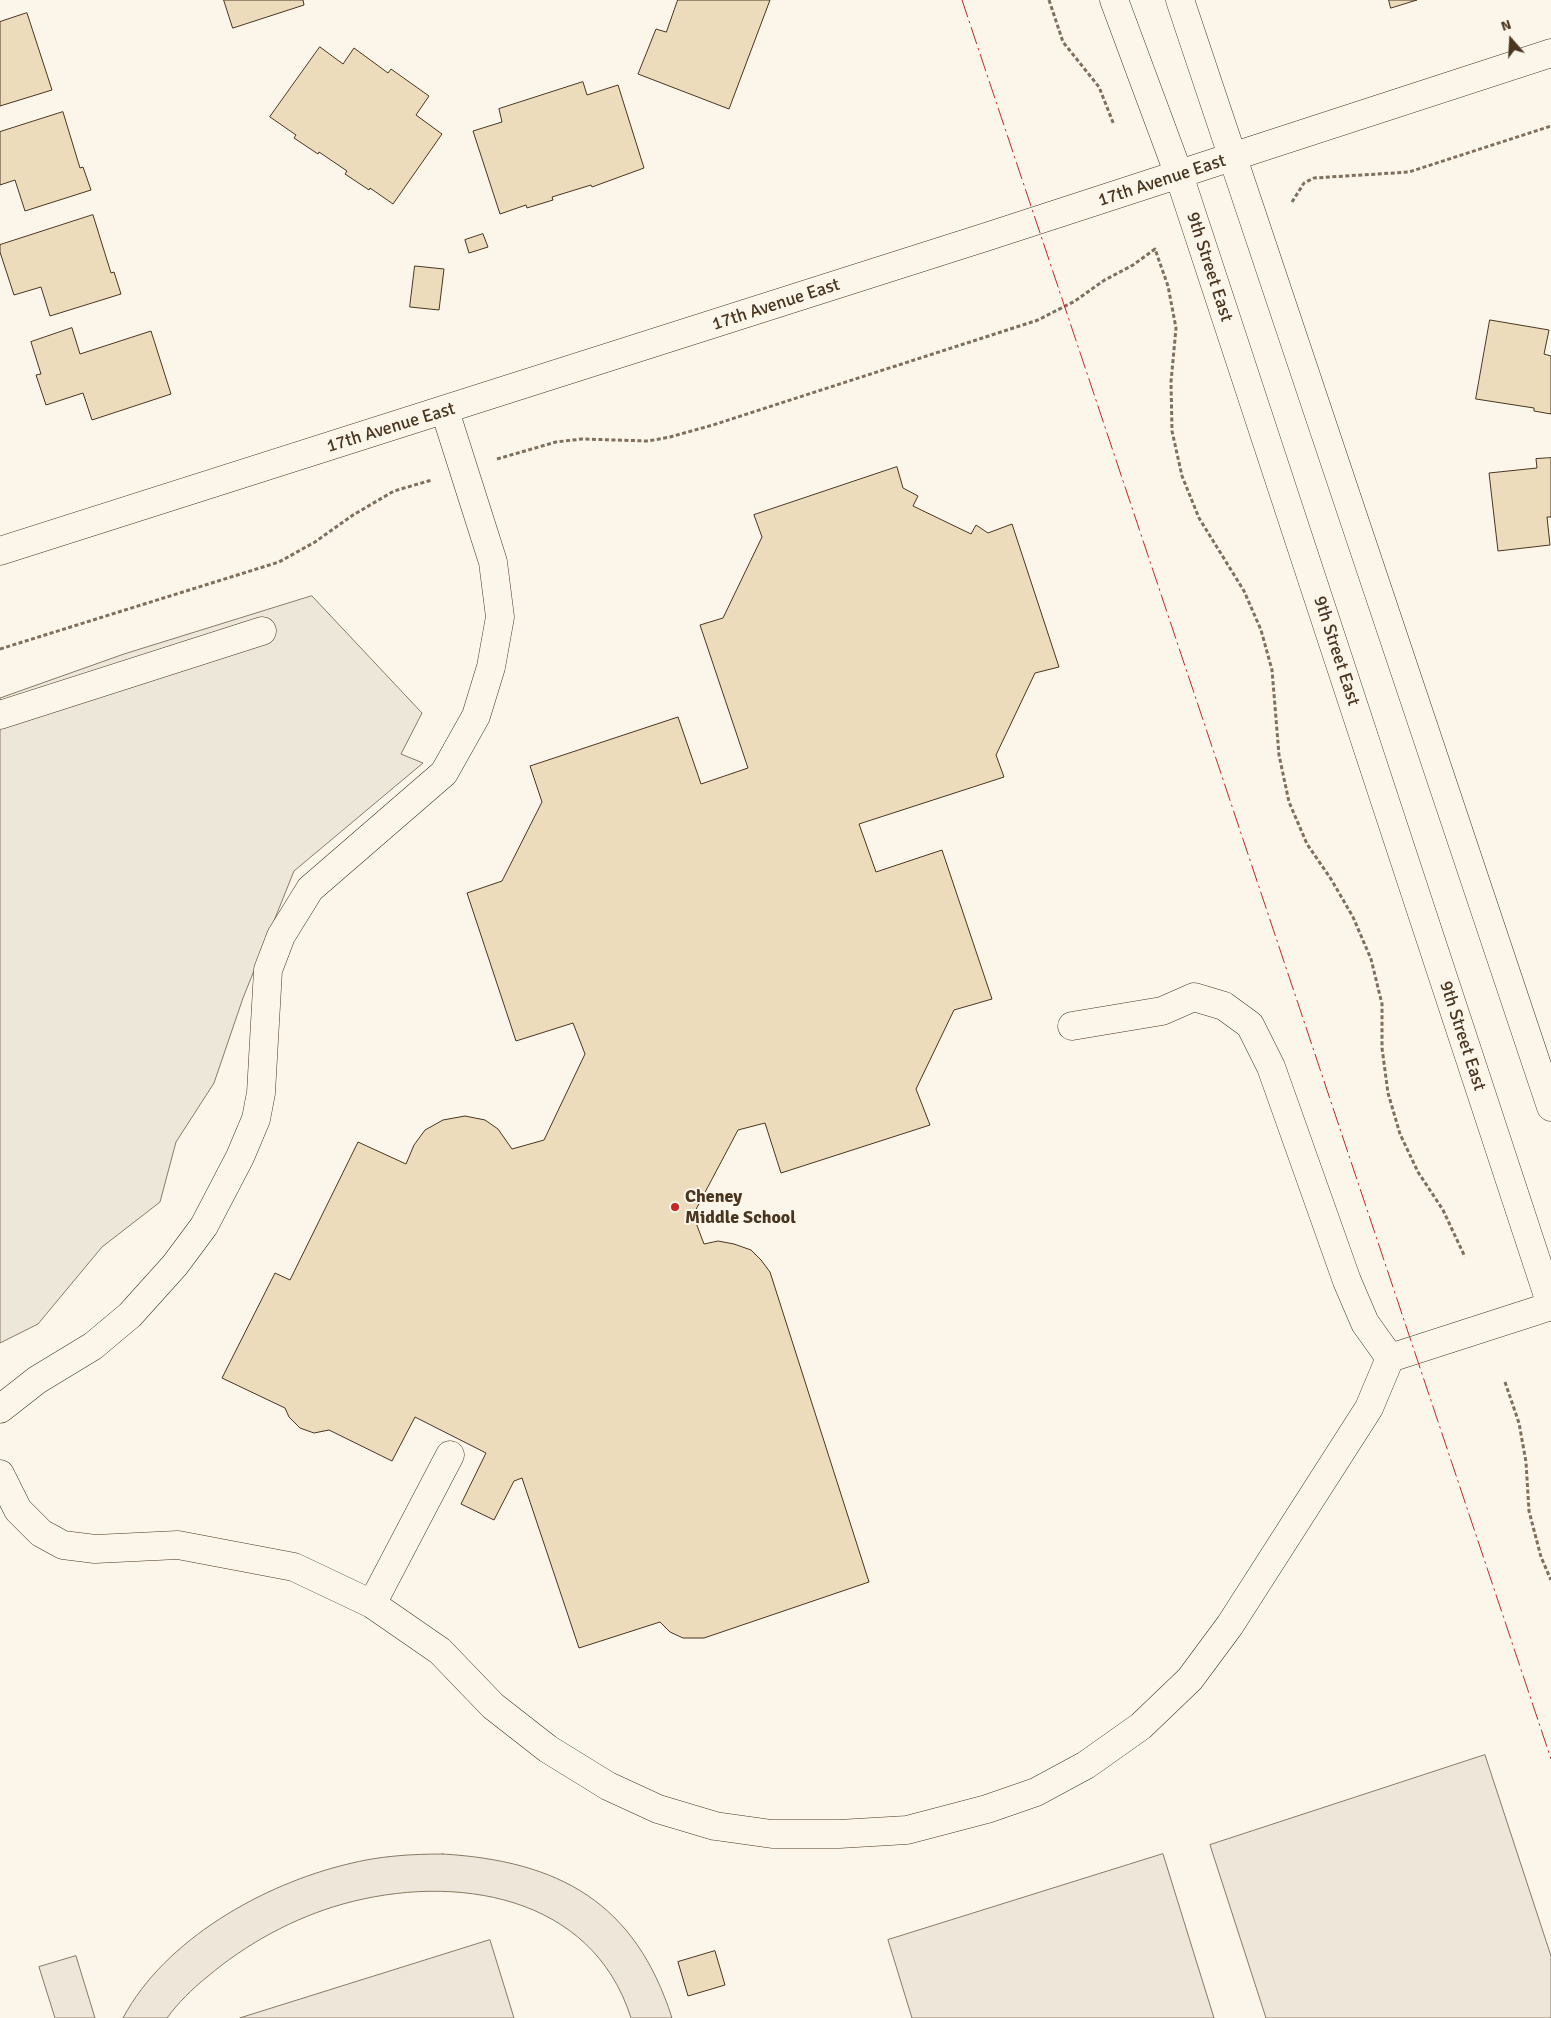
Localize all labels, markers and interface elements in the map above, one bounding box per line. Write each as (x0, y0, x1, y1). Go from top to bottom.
north arrow (1486, 15, 1536, 65)
text: N (1499, 16, 1513, 35)
street label: 17th Avenue East (1095, 150, 1229, 212)
street label: 9th Street East (1181, 209, 1237, 325)
street label: 17th Avenue East (709, 274, 843, 336)
street label: 17th Avenue East (324, 398, 458, 458)
street label: 9th Street East (1308, 593, 1364, 709)
street label: 9th Street East (1434, 978, 1490, 1094)
place label: Cheney Middle School (685, 1186, 796, 1228)
marker: Cheney Middle School (669, 1201, 681, 1213)

